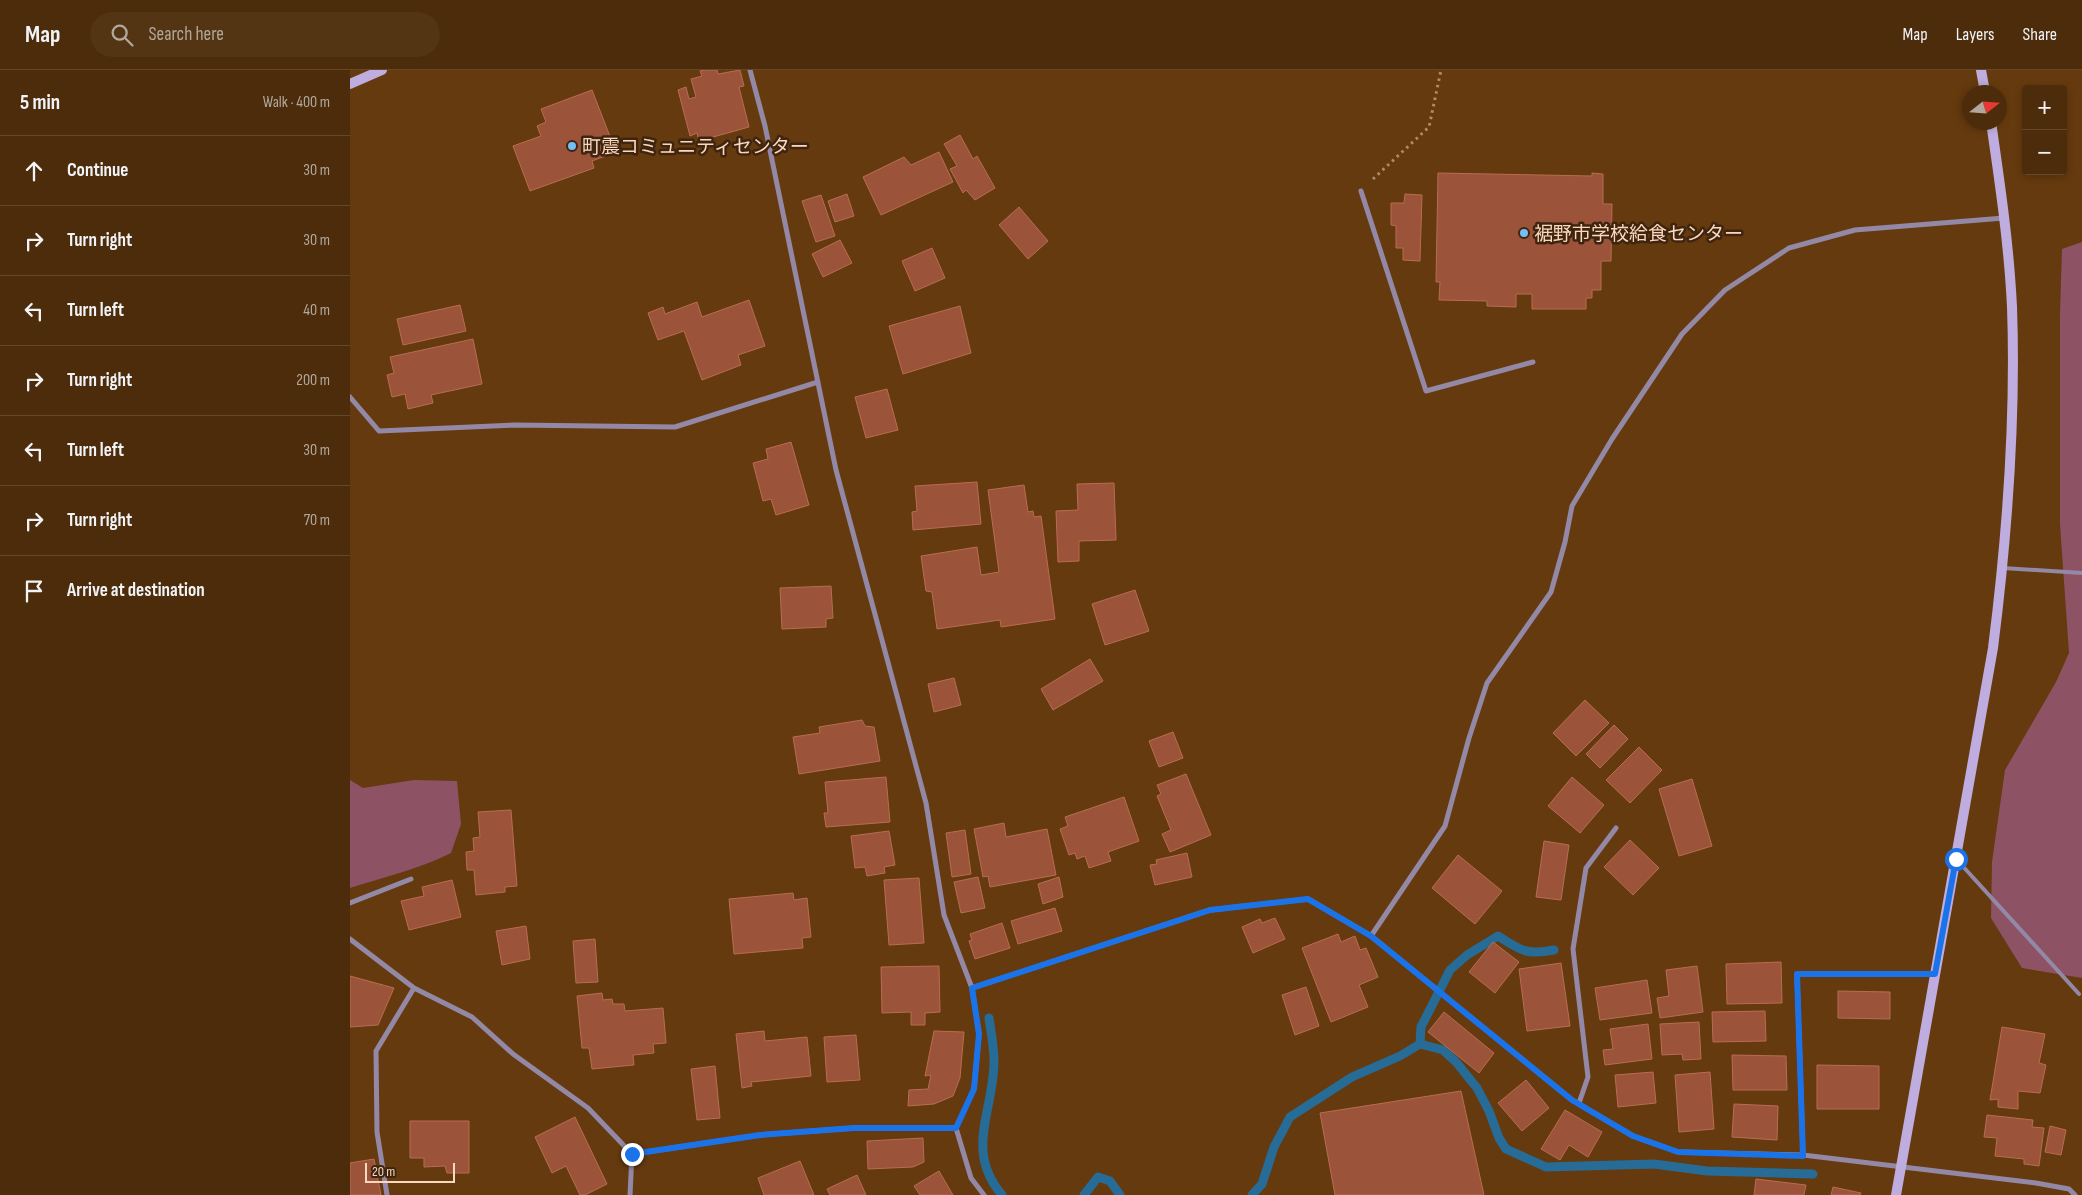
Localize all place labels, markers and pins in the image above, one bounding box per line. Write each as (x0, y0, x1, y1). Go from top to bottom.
place label: 町震コミュニティセンター (582, 136, 809, 159)
marker: 町震コミュニティセンター (566, 140, 578, 152)
place label: 裾野市学校給食センター (1534, 223, 1743, 246)
marker: 裾野市学校給食センター (1518, 227, 1530, 239)

